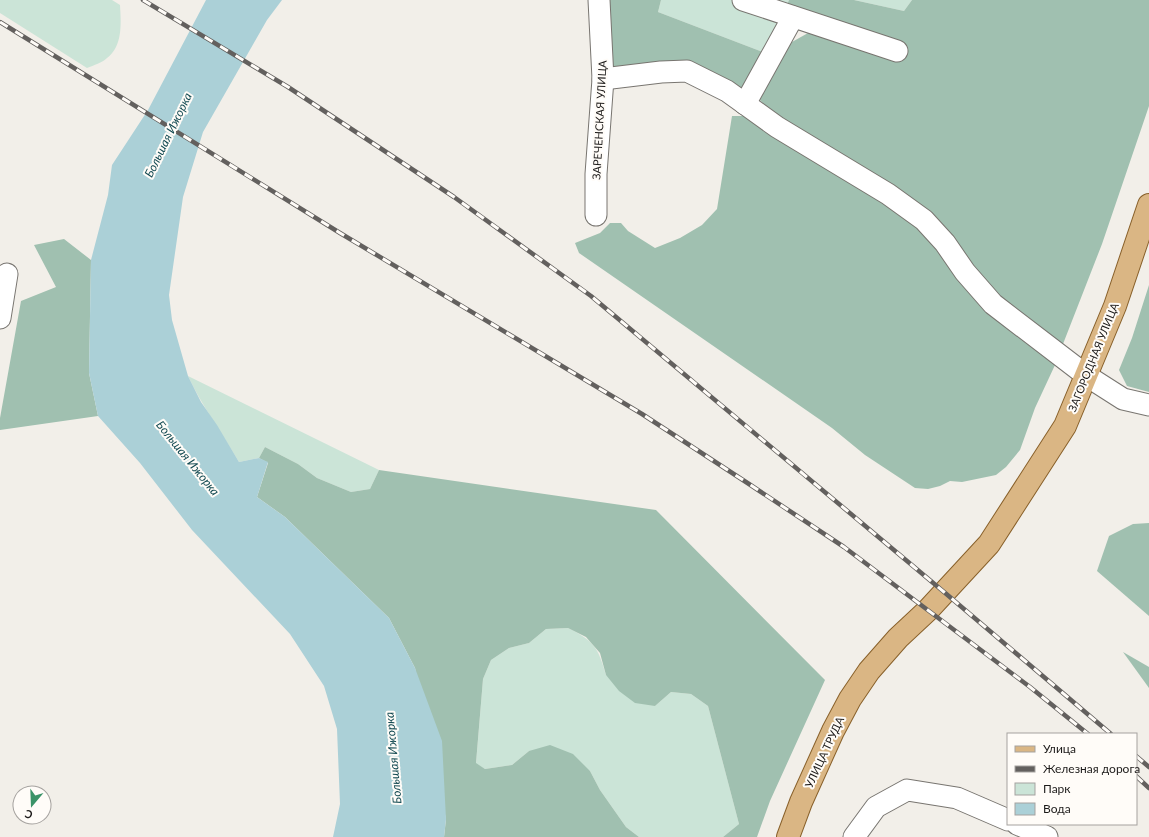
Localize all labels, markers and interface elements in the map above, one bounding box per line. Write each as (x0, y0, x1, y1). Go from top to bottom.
street label: ЗАРЕЧЕНСКАЯ УЛИЦА (589, 59, 609, 180)
water label: Большая Ижорка (141, 90, 195, 180)
street label: ЗАГОРОДНАЯ УЛИЦА (1065, 300, 1121, 413)
water label: Большая Ижорка (153, 417, 223, 499)
water label: Большая Ижорка (382, 711, 404, 805)
street label: УЛИЦА ТРУДА (802, 714, 846, 790)
legend (1007, 733, 1137, 825)
text: Улица (1043, 741, 1076, 756)
text: Железная дорога (1043, 761, 1140, 776)
text: Парк (1043, 781, 1071, 796)
north arrow (12, 785, 52, 825)
text: Вода (1043, 801, 1071, 816)
text: С (22, 807, 34, 822)

